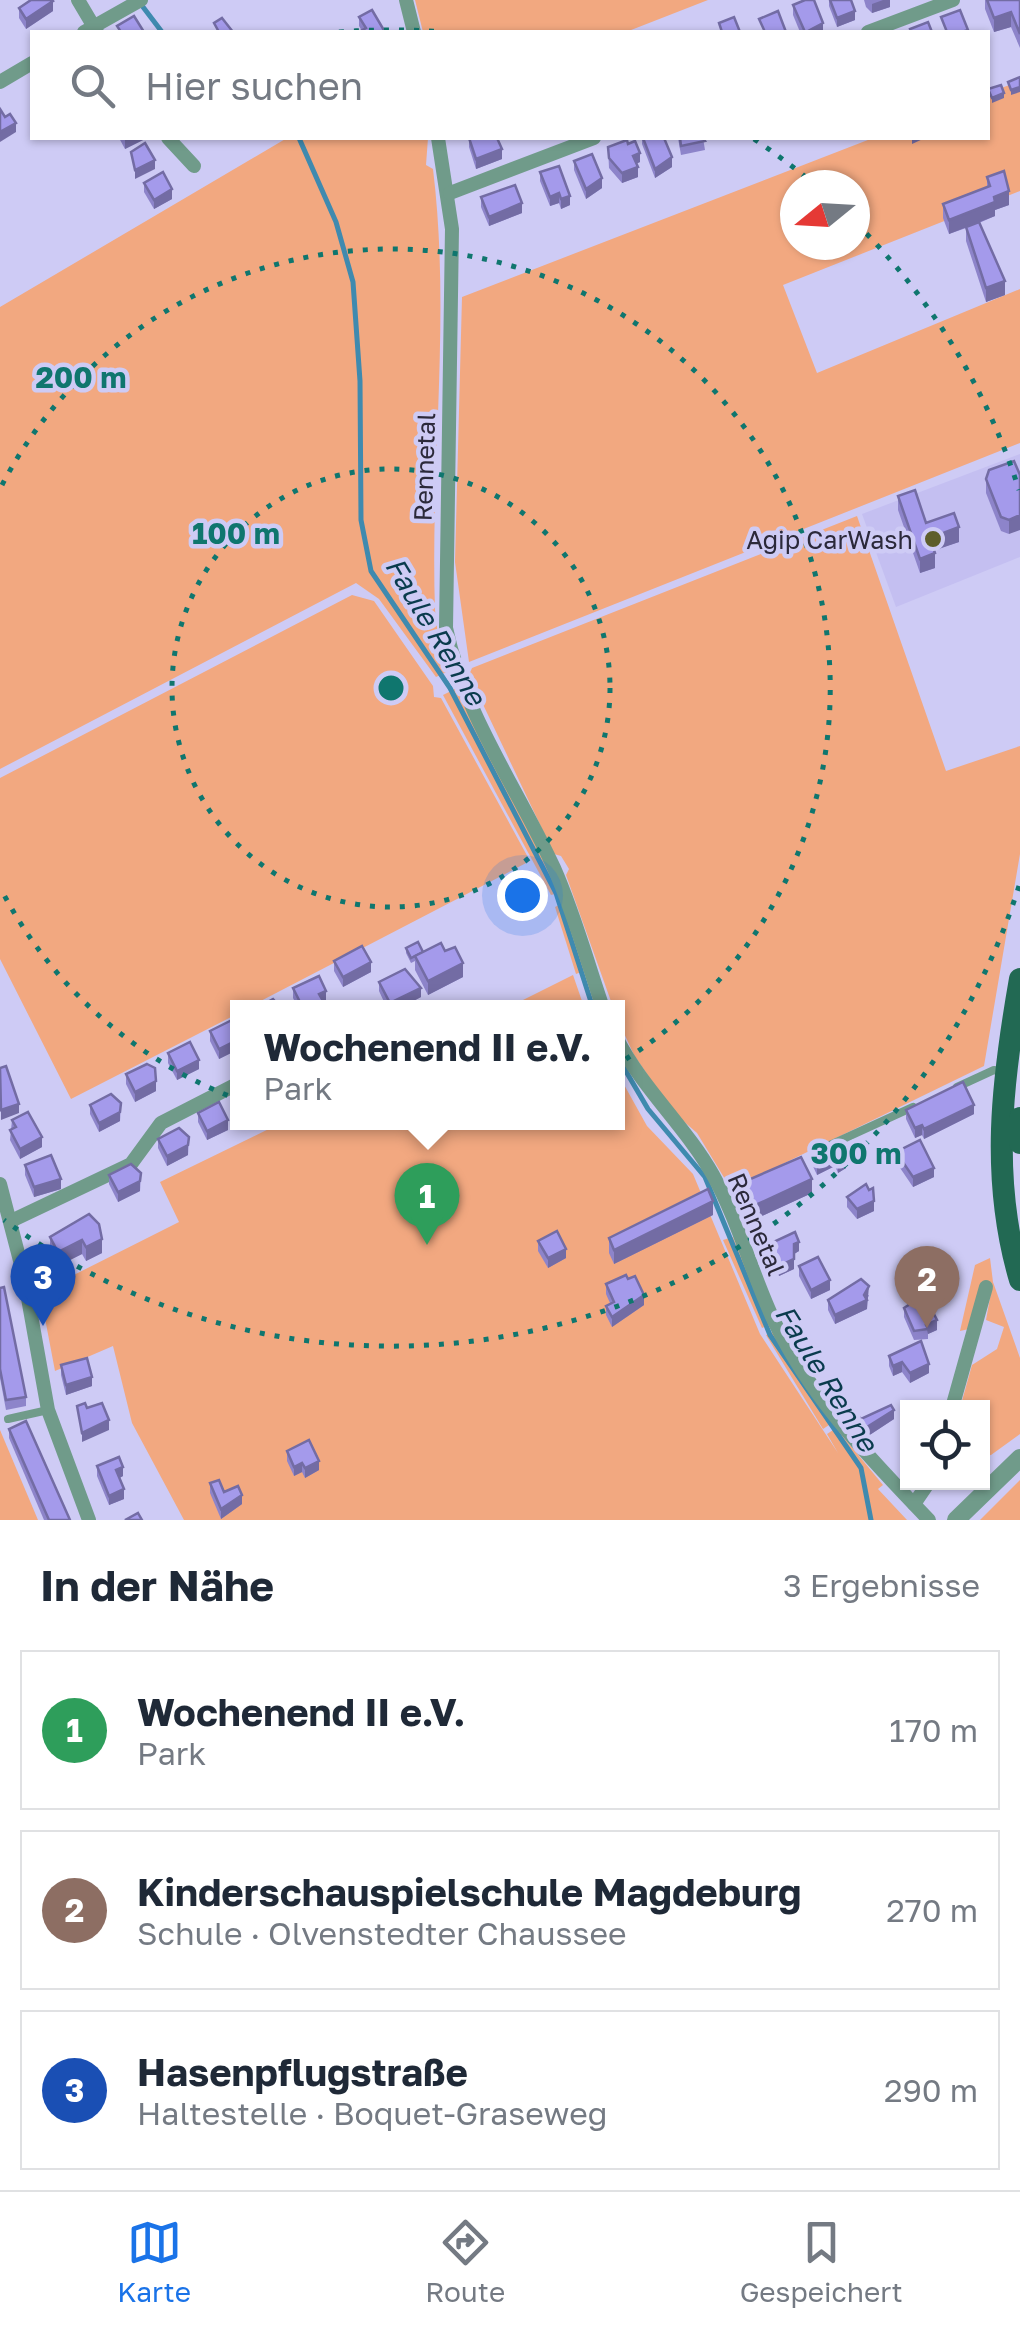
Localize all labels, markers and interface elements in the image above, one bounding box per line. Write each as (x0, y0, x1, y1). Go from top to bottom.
search box (30, 30, 990, 140)
icon: search (65, 58, 120, 113)
text: Hier suchen (145, 63, 363, 108)
north arrow (780, 170, 870, 260)
text: 200 m (35, 359, 127, 395)
street label: Rennetal (407, 412, 441, 522)
text: 100 m (192, 515, 280, 551)
place label: Agip CarWash (746, 524, 913, 555)
marker: Agip CarWash (922, 528, 944, 550)
water label: Faule Renne (379, 551, 494, 712)
centre of rings (373, 670, 409, 706)
your location (497, 870, 548, 921)
popup (230, 1000, 625, 1130)
text: Wochenend II e.V. (263, 1024, 592, 1069)
text: Park (263, 1069, 333, 1107)
text: 300 m (810, 1135, 902, 1171)
pin: 1 (394, 1162, 460, 1245)
street label: Rennetal (722, 1168, 792, 1280)
pin: 3 (10, 1244, 76, 1326)
pin: 2 (894, 1246, 960, 1328)
water label: Faule Renne (769, 1299, 886, 1459)
map controls (900, 1400, 990, 1490)
button: locate (900, 1400, 990, 1490)
text: In der Nähe (40, 1560, 274, 1610)
text: 3 Ergebnisse (783, 1566, 980, 1604)
text: Wochenend II e.V. (137, 1689, 465, 1734)
text: 1 (66, 1711, 83, 1749)
text: 170 m (889, 1711, 978, 1749)
text: Park (137, 1734, 206, 1772)
text: Kinderschauspielschule Magdeburg (137, 1869, 801, 1914)
text: 2 (65, 1891, 84, 1929)
text: 270 m (886, 1891, 978, 1929)
text: Schule · Olvenstedter Chaussee (137, 1914, 627, 1952)
text: Hasenpflugstraße (137, 2049, 468, 2094)
text: 3 (65, 2071, 84, 2109)
text: 290 m (884, 2071, 978, 2109)
text: Haltestelle · Boquet-Graseweg (137, 2094, 607, 2132)
tab: Karte (117, 2215, 191, 2308)
tab: Route (425, 2215, 505, 2308)
tab: Gespeichert (740, 2215, 903, 2308)

